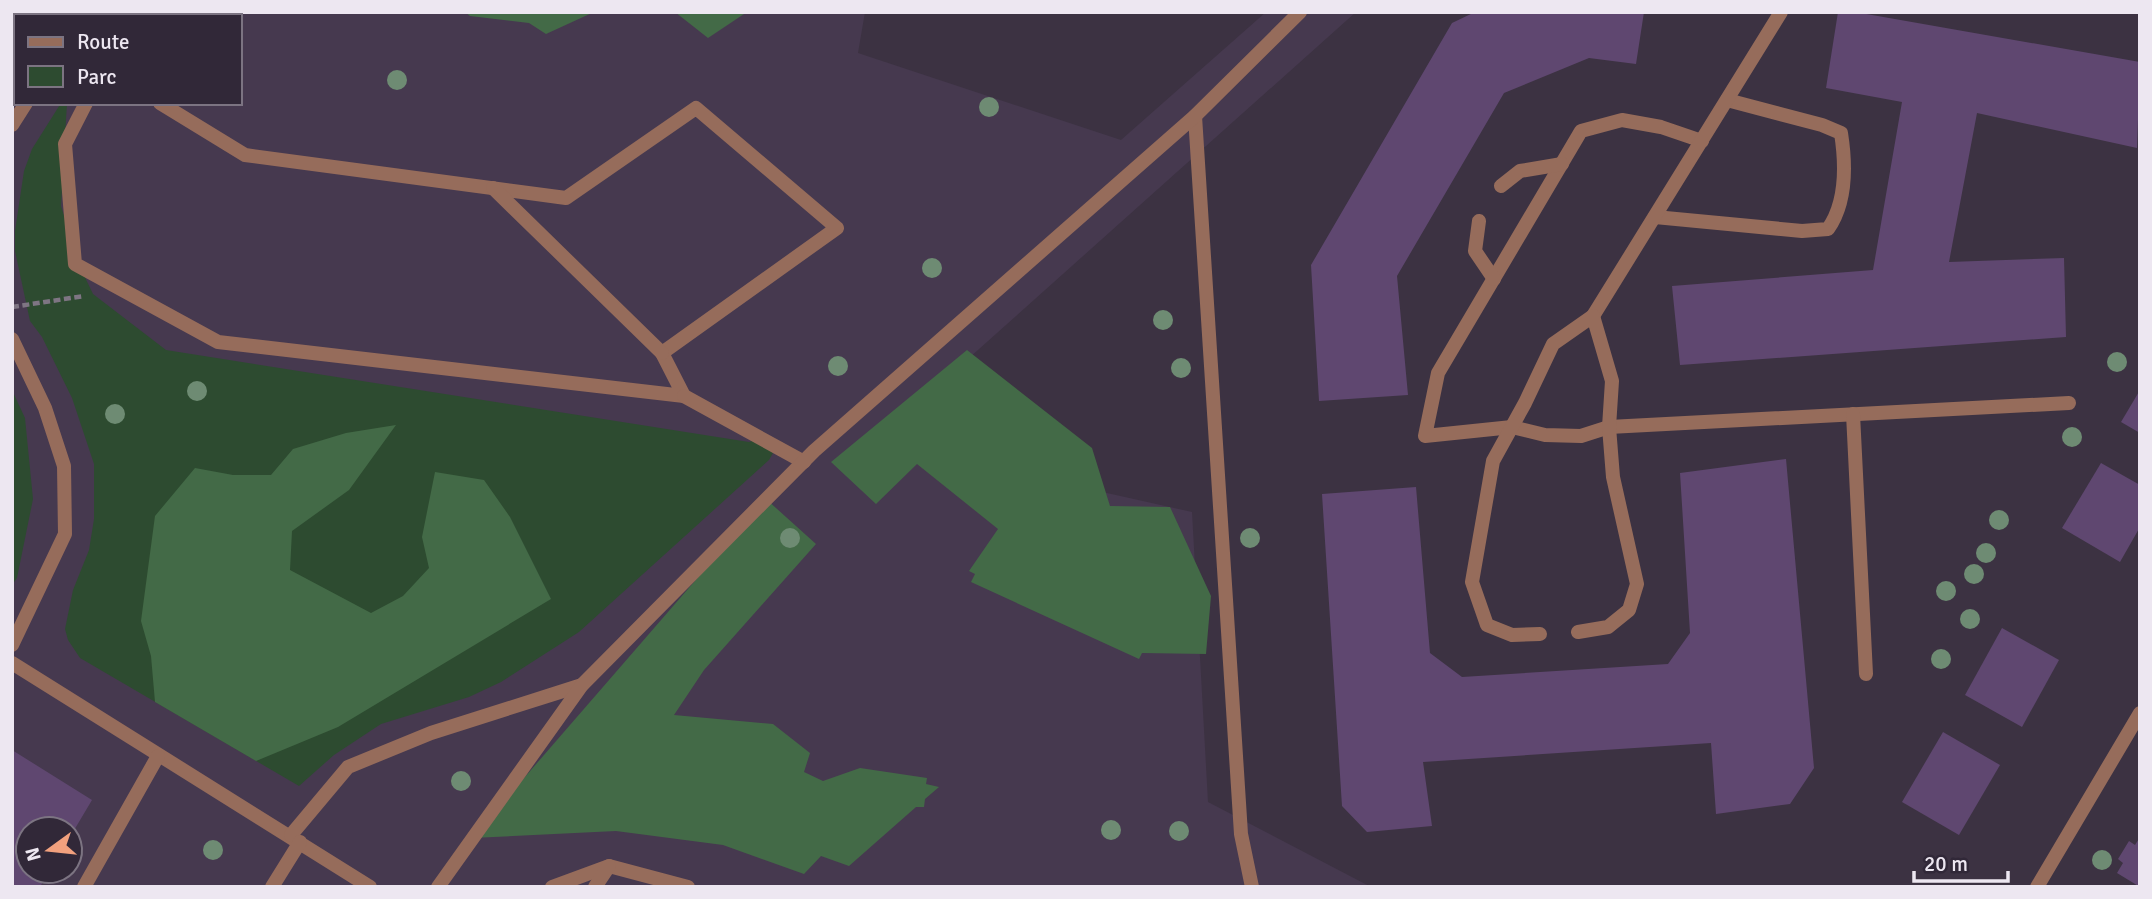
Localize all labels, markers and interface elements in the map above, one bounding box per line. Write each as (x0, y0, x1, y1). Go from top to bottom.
legend (14, 14, 242, 105)
text: Route (77, 29, 129, 55)
text: Parc (77, 64, 116, 90)
north arrow (14, 815, 84, 885)
scale bar (1914, 839, 2008, 883)
text: N (20, 845, 47, 864)
text: 20 m (1924, 851, 1968, 877)

